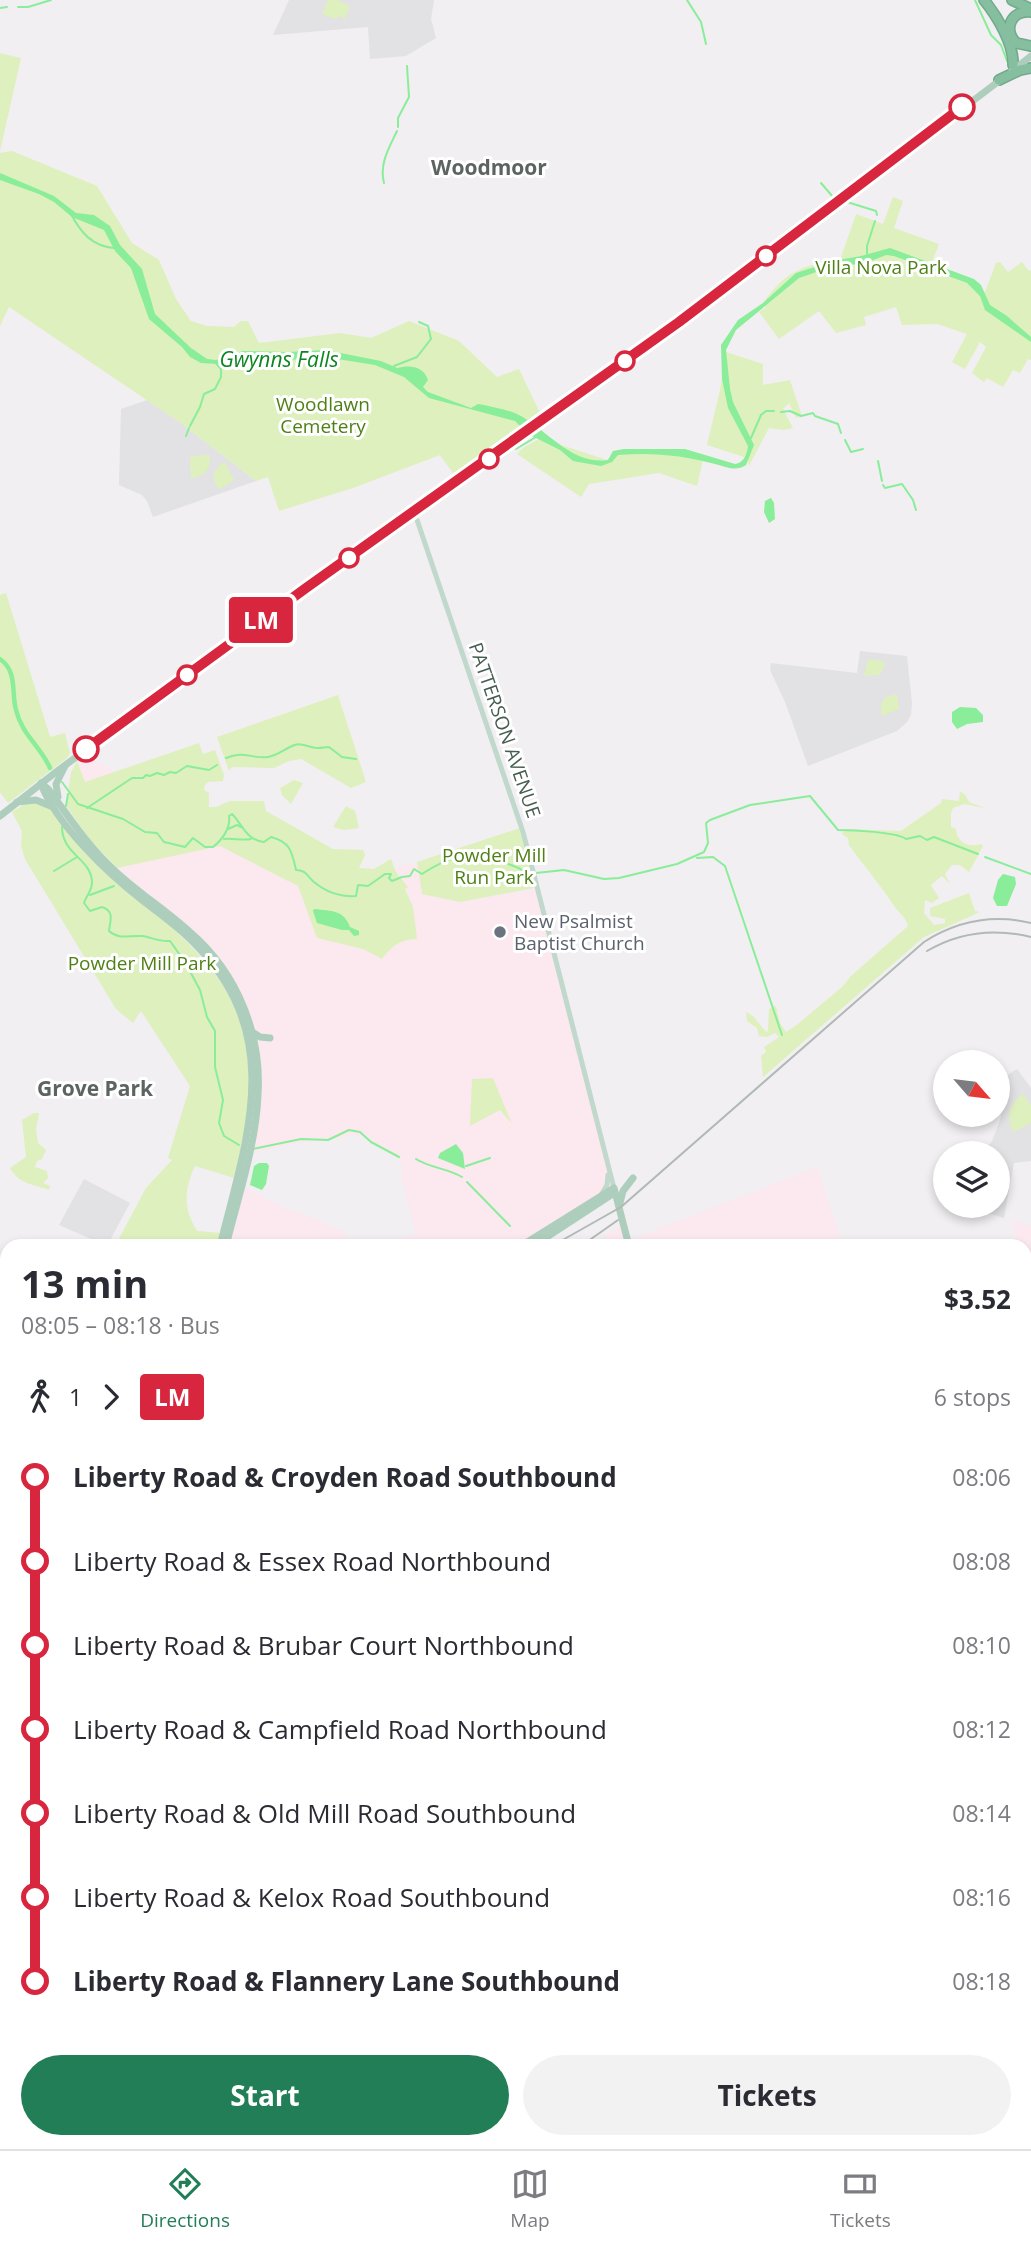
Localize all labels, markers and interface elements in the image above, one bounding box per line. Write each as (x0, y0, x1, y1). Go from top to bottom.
unlabelled marker (949, 94, 975, 120)
district label: Woodmoor (431, 153, 547, 181)
unlabelled marker (756, 246, 776, 266)
park label: Villa Nova Park (815, 254, 947, 280)
water label: Gwynns Falls (219, 345, 339, 373)
unlabelled marker (615, 351, 635, 371)
park label: Woodlawn Cemetery (276, 391, 370, 439)
unlabelled marker (479, 449, 499, 469)
unlabelled marker (339, 548, 359, 568)
line badge: LM (230, 597, 292, 643)
text: LM (243, 603, 279, 636)
street label: PATTERSON AVENUE (463, 639, 547, 821)
unlabelled marker (177, 665, 197, 685)
unlabelled marker (73, 736, 99, 762)
park label: Powder Mill Run Park (442, 842, 546, 890)
place label: New Psalmist Baptist Church (514, 908, 645, 956)
marker: New Psalmist Baptist Church (492, 924, 508, 940)
park label: Powder Mill Park (68, 950, 216, 976)
north arrow (933, 1050, 1010, 1127)
map controls (933, 1050, 1010, 1218)
district label: Grove Park (37, 1074, 154, 1102)
button: layers (933, 1141, 1010, 1218)
text: 13 min (21, 1257, 148, 1309)
text: $3.52 (944, 1281, 1011, 1317)
text: 08:05 – 08:18 · Bus (21, 1309, 220, 1341)
icon: walk (21, 1378, 59, 1416)
icon: forward (92, 1378, 130, 1416)
text: LM (154, 1380, 190, 1413)
text: 1 (69, 1381, 82, 1413)
text: 6 stops (934, 1381, 1011, 1413)
text: Liberty Road & Croyden Road Southbound (73, 1459, 617, 1495)
text: 08:06 (952, 1461, 1011, 1493)
text: Liberty Road & Essex Road Northbound (73, 1543, 551, 1579)
text: 08:08 (952, 1545, 1011, 1577)
text: Liberty Road & Brubar Court Northbound (73, 1627, 574, 1663)
text: 08:10 (952, 1629, 1011, 1661)
text: Liberty Road & Campfield Road Northbound (73, 1711, 607, 1747)
text: 08:12 (952, 1713, 1011, 1745)
text: Liberty Road & Old Mill Road Southbound (73, 1795, 576, 1831)
text: 08:14 (952, 1797, 1011, 1829)
text: Liberty Road & Kelox Road Southbound (73, 1879, 550, 1915)
text: 08:16 (952, 1881, 1011, 1913)
text: Liberty Road & Flannery Lane Southbound (73, 1963, 620, 1999)
text: 08:18 (952, 1965, 1011, 1997)
button: Start (21, 2055, 509, 2135)
button: Tickets (523, 2055, 1011, 2135)
tab: Directions (140, 2165, 230, 2233)
tab: Map (510, 2165, 550, 2233)
tab: Tickets (830, 2165, 891, 2233)

